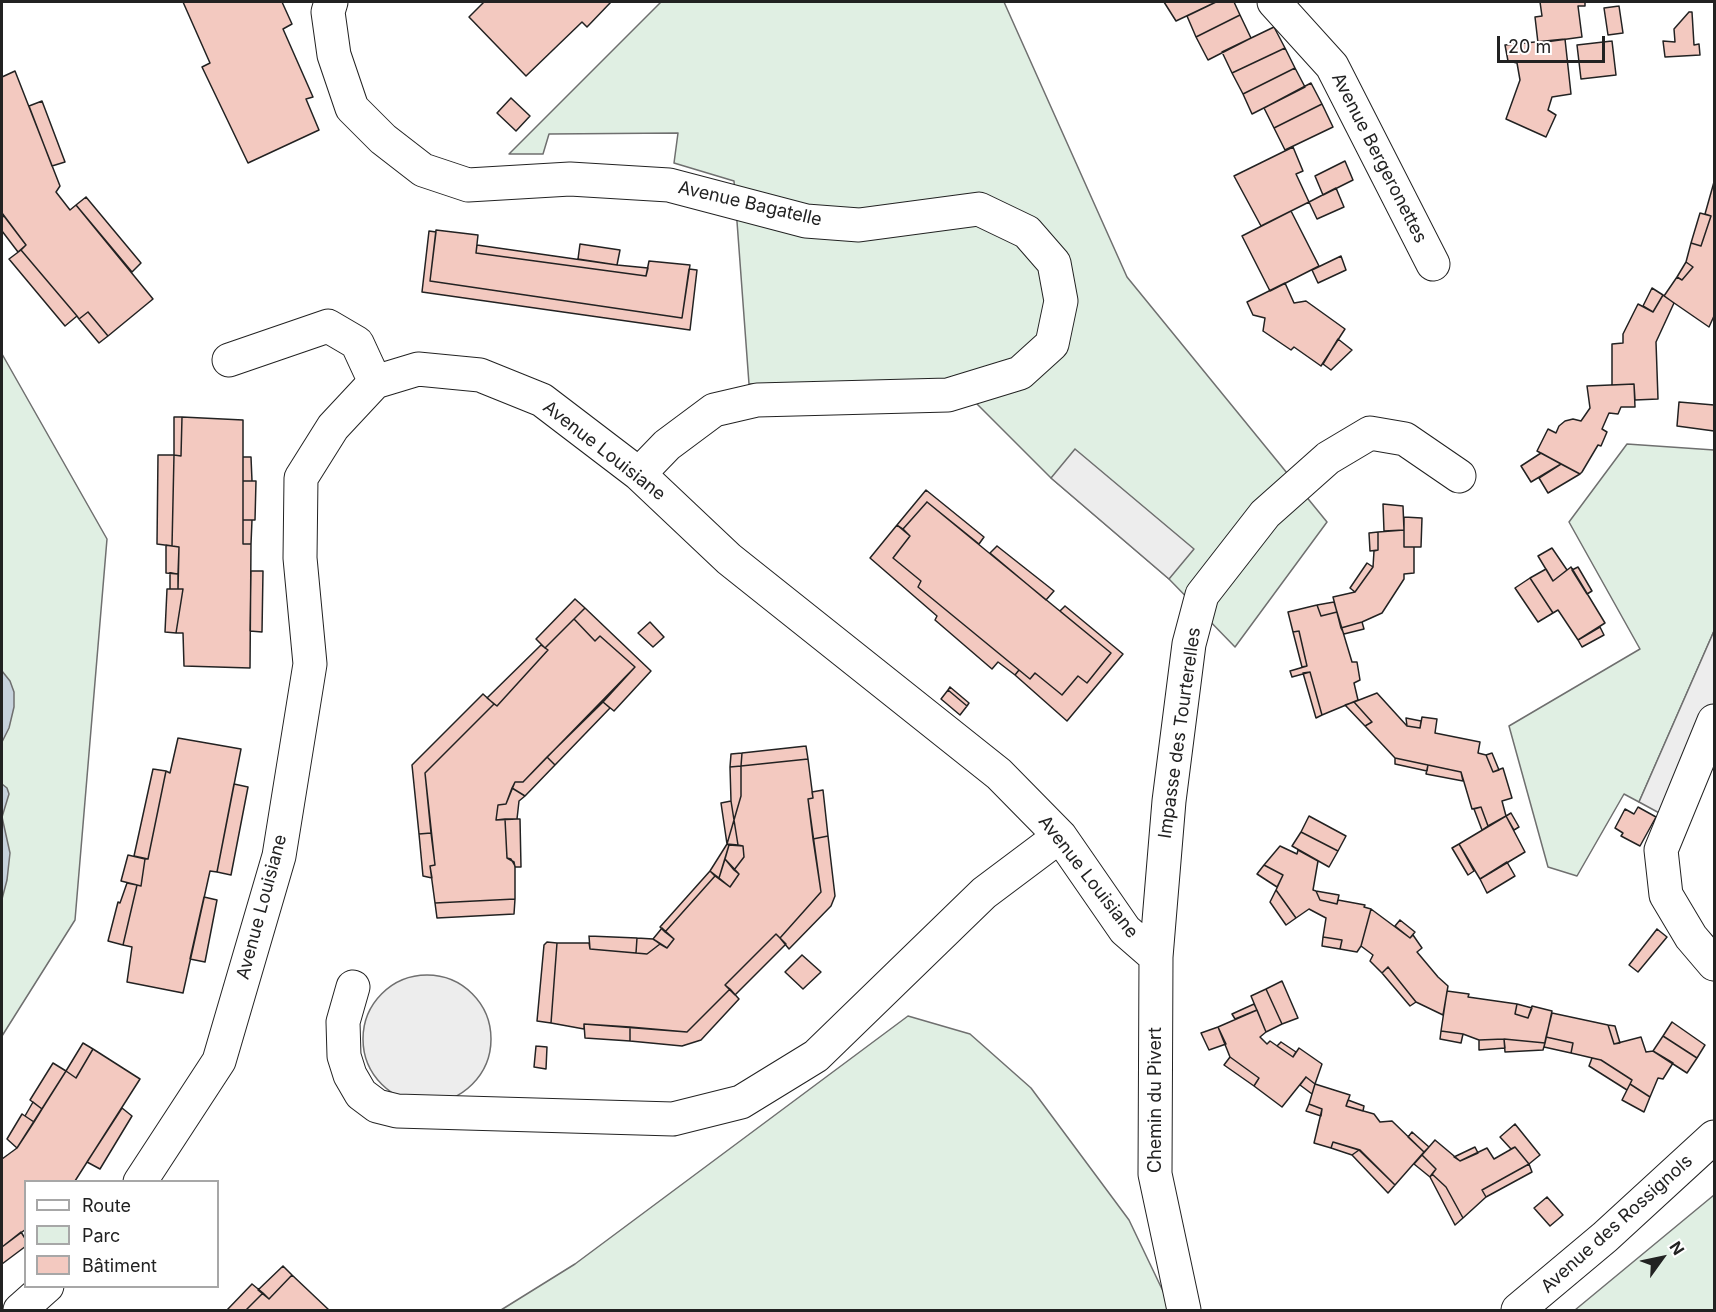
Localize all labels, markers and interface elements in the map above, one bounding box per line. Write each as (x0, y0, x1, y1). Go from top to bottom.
scale bar (1500, 24, 1608, 62)
text: 20 m (1508, 36, 1551, 57)
street label: Avenue Bergeronettes (1327, 69, 1431, 247)
street label: Avenue Bagatelle (676, 177, 824, 231)
street label: Avenue Louisiane (539, 397, 669, 505)
street label: Impasse des Tourterelles (1154, 626, 1206, 840)
street label: Avenue Louisiane (1034, 812, 1142, 942)
street label: Avenue Louisiane (232, 832, 292, 982)
street label: Chemin du Pivert (1145, 1027, 1167, 1173)
street label: Avenue des Rossignols (1537, 1150, 1697, 1298)
legend (24, 1180, 219, 1288)
text: Route (82, 1195, 131, 1216)
text: Parc (82, 1225, 120, 1246)
north arrow (1632, 1228, 1692, 1288)
text: N (1665, 1238, 1689, 1259)
text: Bâtiment (82, 1255, 157, 1276)

